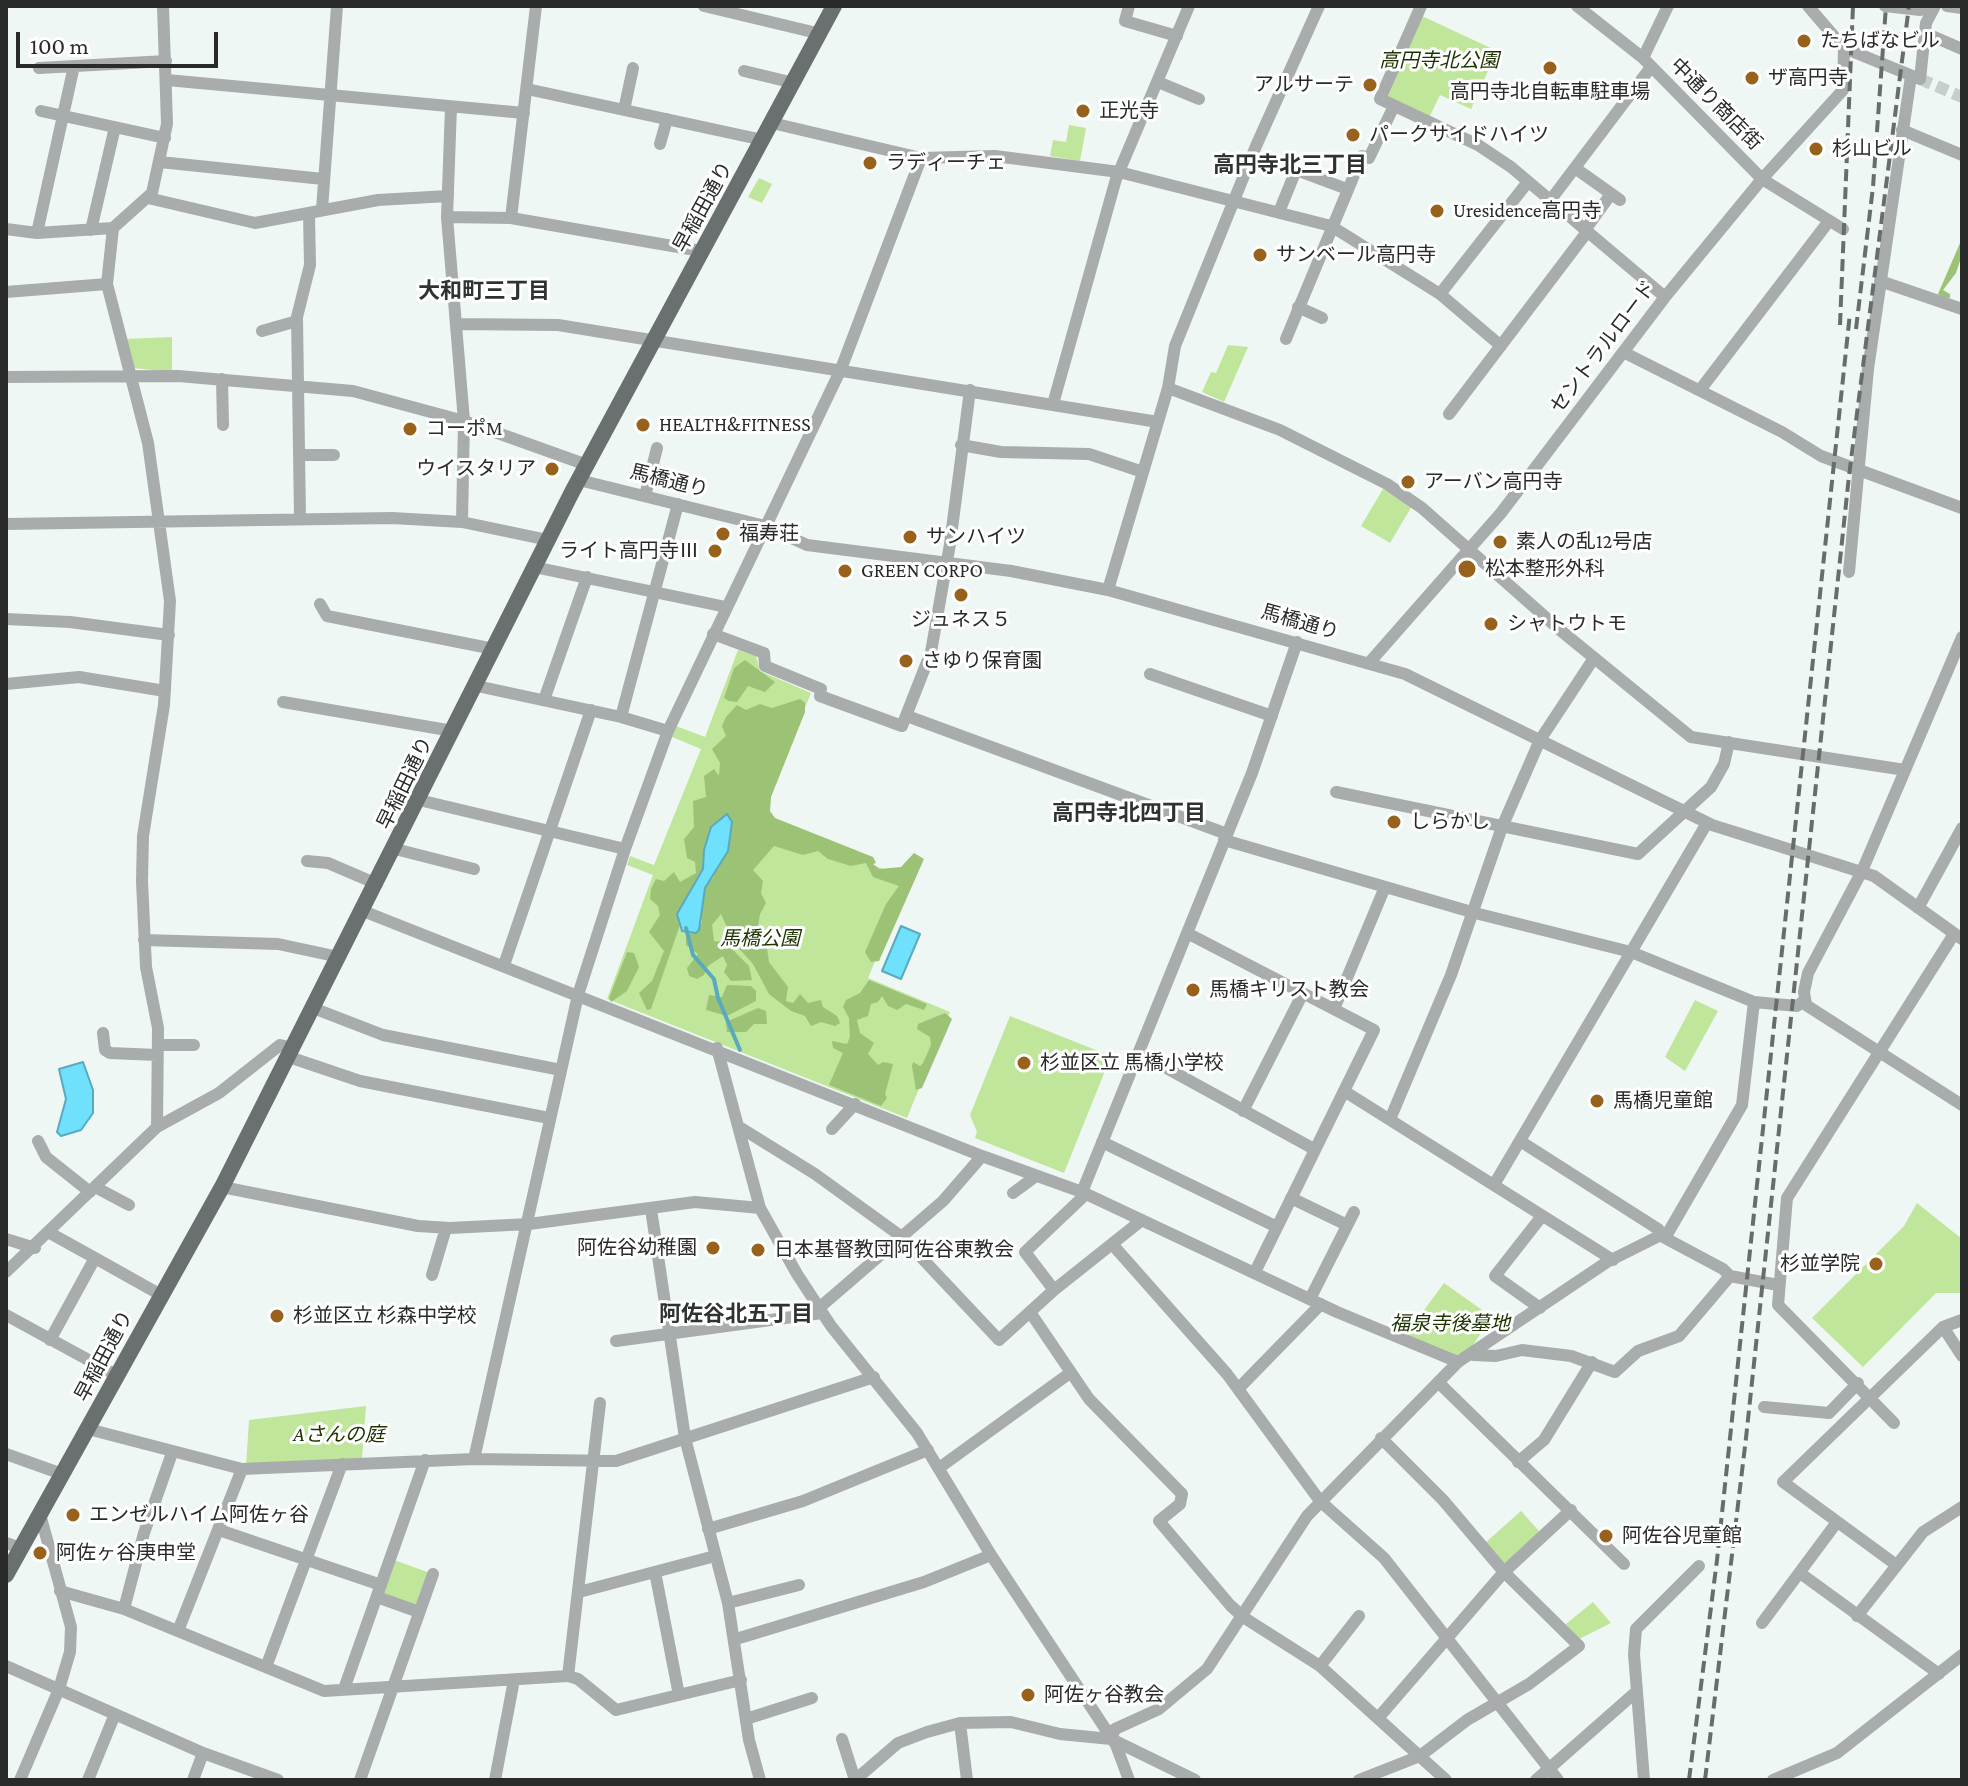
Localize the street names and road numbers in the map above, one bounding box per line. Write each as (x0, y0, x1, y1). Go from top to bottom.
street label: 中通り商店街 (1665, 53, 1767, 155)
street label: 早稲田通り (668, 157, 738, 257)
street label: セントラルロード (1545, 276, 1661, 418)
street label: 馬橋通り (627, 460, 711, 502)
street label: 馬橋通り (1258, 599, 1342, 645)
street label: 早稲田通り (372, 733, 438, 833)
street label: 早稲田通り (70, 1306, 138, 1406)

